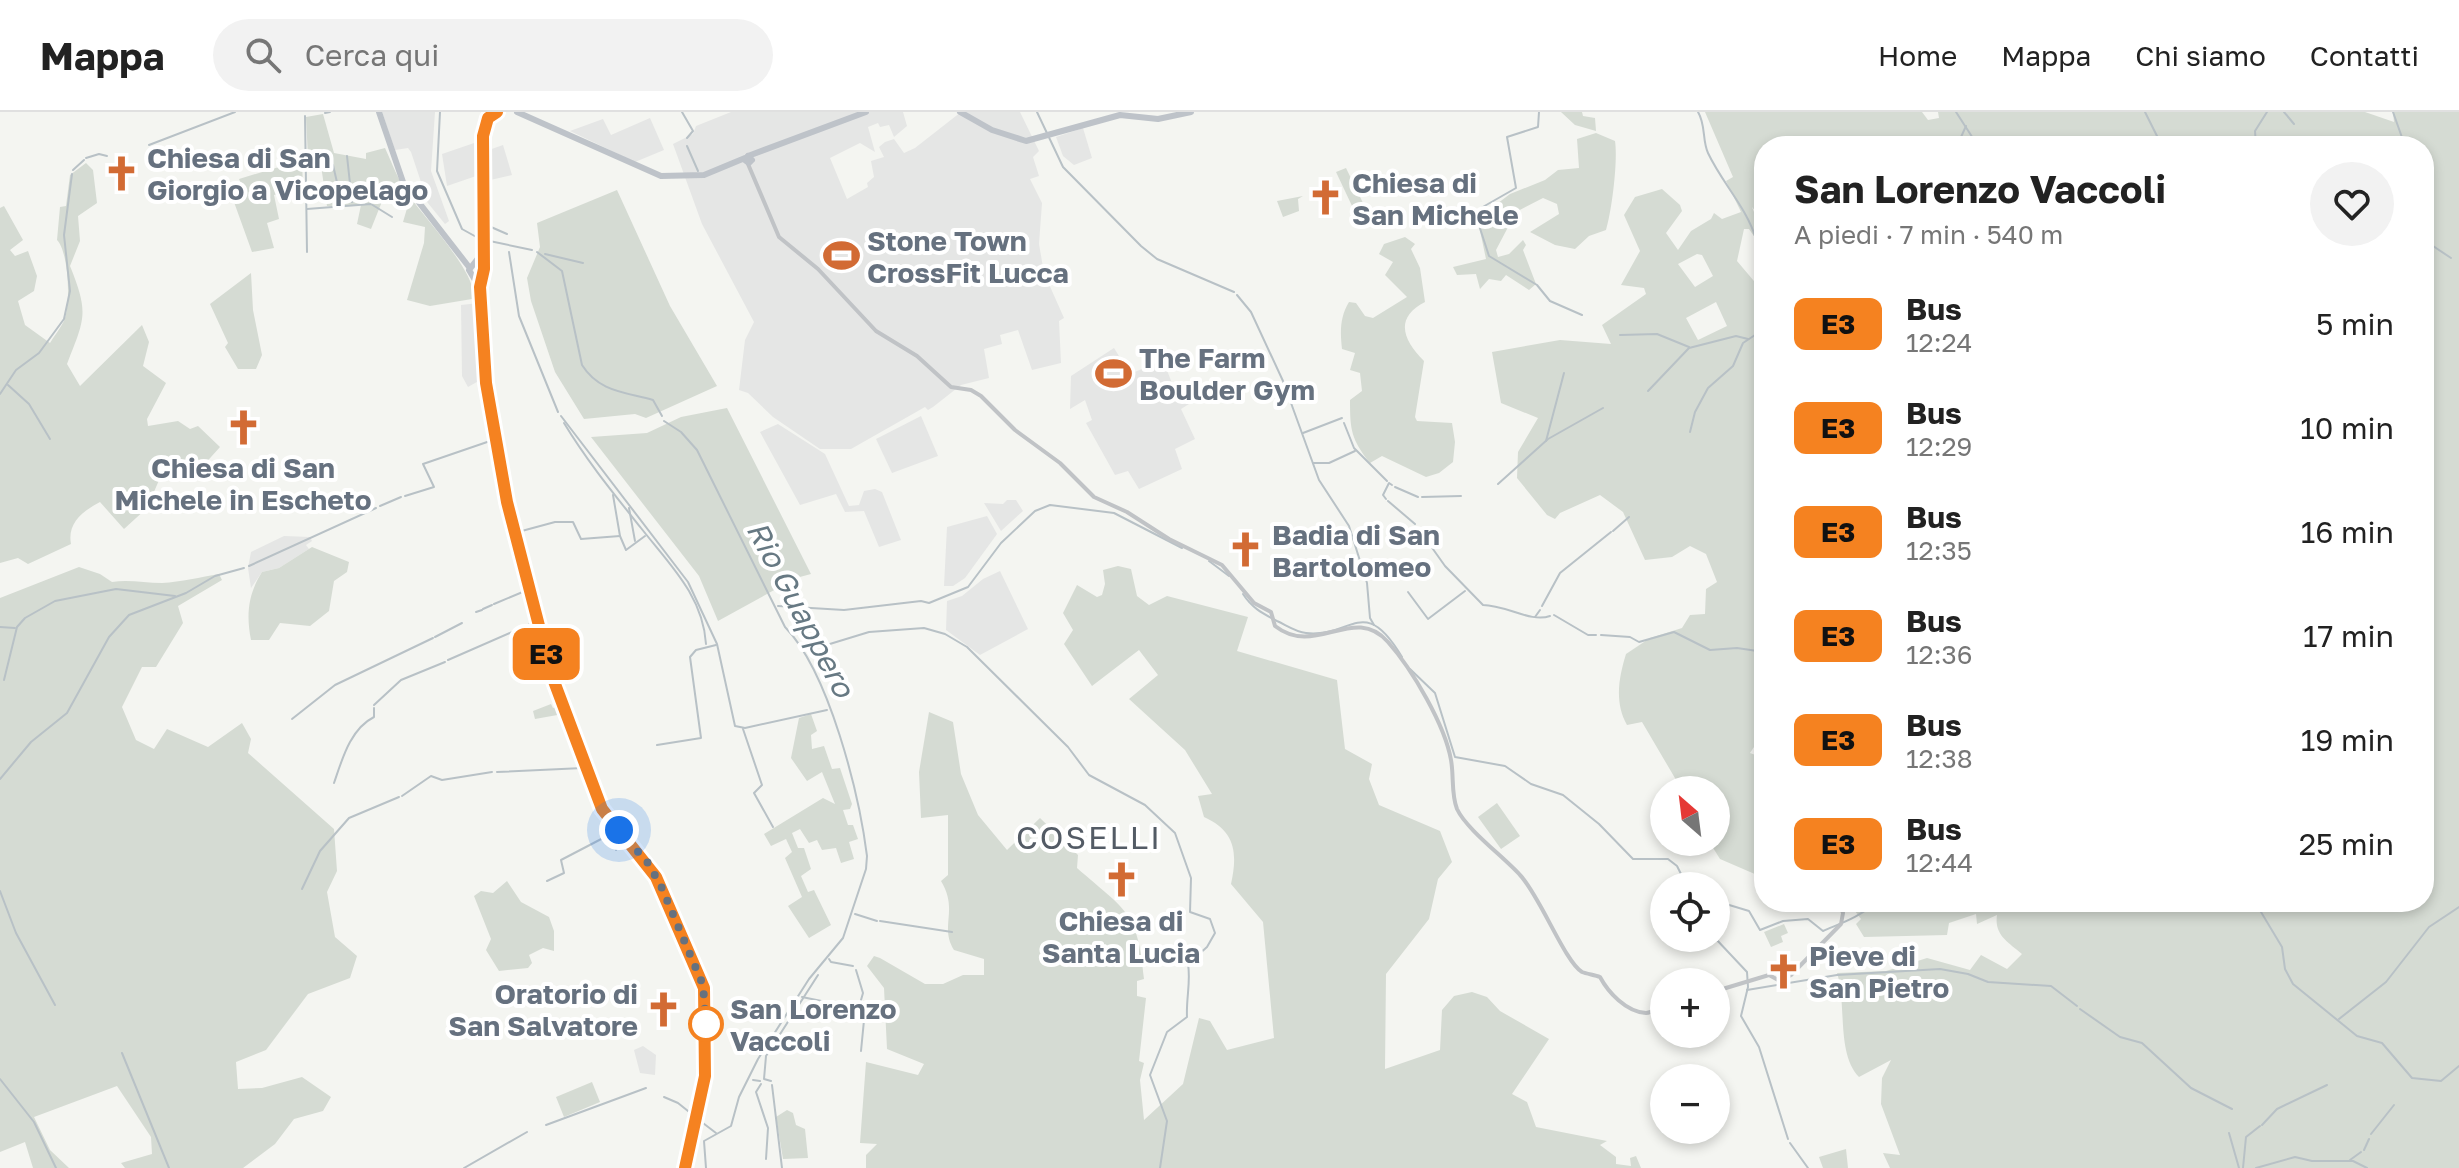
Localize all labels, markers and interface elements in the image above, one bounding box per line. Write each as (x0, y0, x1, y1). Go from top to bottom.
search box (213, 19, 773, 91)
text: Mappa (40, 33, 165, 78)
icon: search (241, 33, 285, 77)
text: Cerca qui (305, 37, 439, 73)
text: Home (1878, 39, 1957, 72)
text: Mappa (2001, 39, 2091, 72)
text: Chi siamo (2135, 39, 2266, 72)
text: Contatti (2310, 39, 2419, 72)
place label: Chiesa di San Giorgio a Vicopelago (147, 141, 428, 206)
church icon: Chiesa di San Giorgio a Vicopelago (102, 154, 140, 192)
button: heart (2310, 162, 2394, 246)
place label: Chiesa di San Michele (1352, 166, 1519, 231)
text: San Lorenzo Vaccoli (1794, 166, 2166, 211)
church icon: Chiesa di San Michele (1307, 179, 1345, 217)
text: A piedi · 7 min · 540 m (1794, 219, 2063, 250)
place label: Stone Town CrossFit Lucca (867, 224, 1069, 289)
sports icon: Stone Town CrossFit Lucca (822, 237, 860, 275)
text: Bus (1906, 291, 1962, 327)
text: 5 min (2316, 306, 2394, 342)
text: E3 (1821, 307, 1855, 340)
text: 12:24 (1906, 327, 1972, 358)
place label: The Farm Boulder Gym (1139, 341, 1315, 406)
sports icon: The Farm Boulder Gym (1094, 354, 1132, 392)
text: Bus (1906, 395, 1962, 431)
church icon: Chiesa di San Michele in Escheto (224, 408, 262, 446)
text: 10 min (2300, 410, 2394, 446)
text: E3 (1821, 411, 1855, 444)
text: 12:29 (1906, 431, 1972, 462)
place label: Chiesa di San Michele in Escheto (114, 451, 372, 516)
text: Bus (1906, 499, 1962, 535)
text: 16 min (2301, 514, 2394, 550)
water label: Rio Guappero (740, 515, 863, 705)
text: E3 (1821, 515, 1855, 548)
place label: Badia di San Bartolomeo (1272, 518, 1440, 583)
church icon: Badia di San Bartolomeo (1227, 531, 1265, 569)
text: 12:35 (1906, 535, 1972, 566)
text: Bus (1906, 603, 1962, 639)
text: 17 min (2303, 618, 2394, 654)
text: E3 (1821, 619, 1855, 652)
line badge: E3 (510, 628, 582, 680)
text: E3 (529, 637, 563, 670)
text: 12:36 (1906, 639, 1972, 670)
text: Bus (1906, 707, 1962, 743)
text: 19 min (2301, 722, 2394, 758)
text: E3 (1821, 723, 1855, 756)
text: 12:38 (1906, 743, 1973, 774)
north arrow (1650, 776, 1730, 856)
map controls (1650, 776, 1730, 1144)
your location (599, 810, 639, 850)
text: Bus (1906, 811, 1962, 847)
district label: COSELLI (1016, 818, 1162, 856)
text: 25 min (2299, 826, 2394, 862)
text: E3 (1821, 827, 1855, 860)
text: 12:44 (1906, 847, 1973, 878)
church icon: Chiesa di Santa Lucia (1102, 861, 1140, 899)
button: locate (1650, 872, 1730, 952)
place label: Chiesa di Santa Lucia (1042, 904, 1200, 969)
place label: Pieve di San Pietro (1809, 939, 1949, 1004)
church icon: Pieve di San Pietro (1764, 952, 1802, 990)
button: + (1650, 968, 1730, 1048)
place label: Oratorio di San Salvatore (448, 977, 638, 1042)
church icon: Oratorio di San Salvatore (645, 990, 683, 1028)
place label: San Lorenzo Vaccoli (730, 992, 897, 1057)
marker: San Lorenzo Vaccoli (689, 1007, 723, 1041)
button: − (1650, 1064, 1730, 1144)

